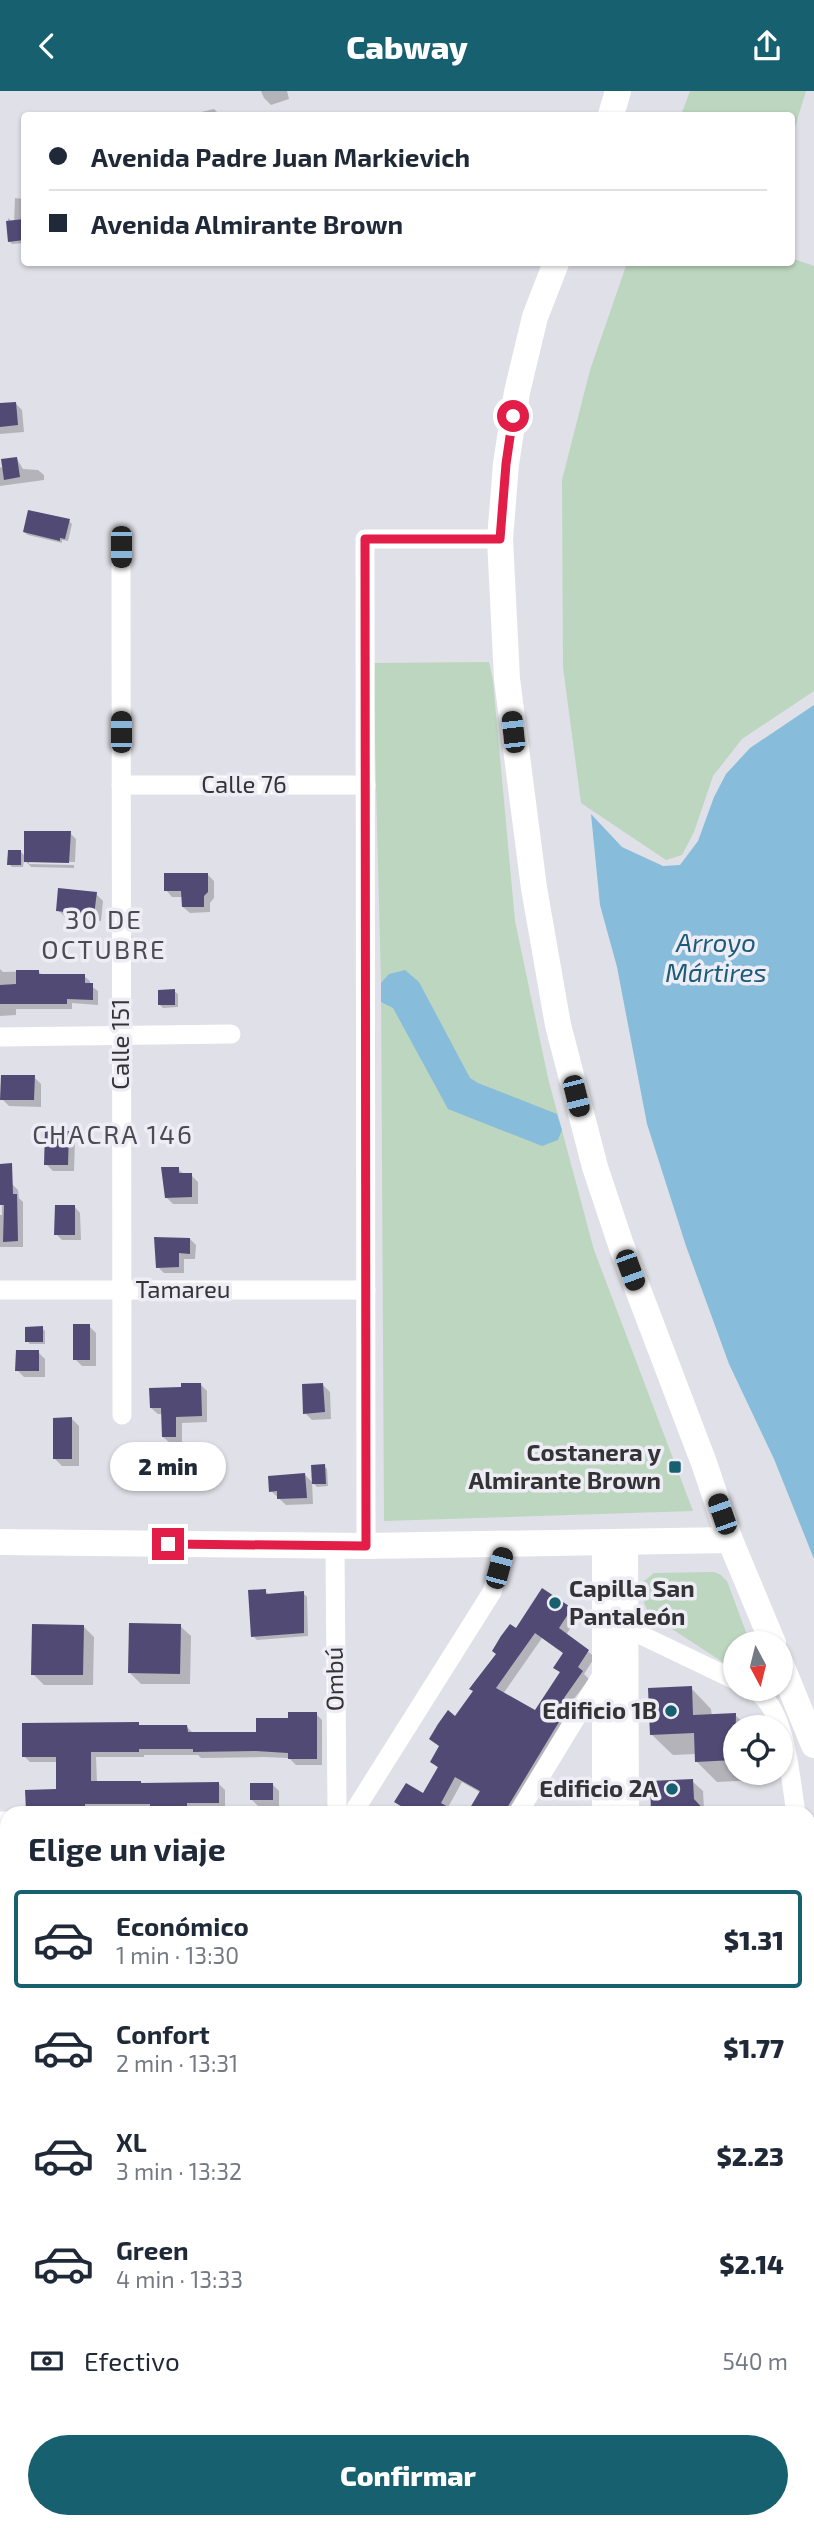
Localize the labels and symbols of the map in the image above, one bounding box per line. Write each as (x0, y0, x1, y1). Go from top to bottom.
route start (497, 400, 529, 432)
car (111, 526, 132, 568)
car (501, 710, 526, 754)
car (111, 711, 132, 753)
street label: Calle 76 (201, 769, 287, 798)
district label: 30 DE OCTUBRE (41, 903, 167, 964)
water label: Arroyo Mártires (665, 926, 767, 987)
street label: Calle 151 (105, 998, 134, 1090)
car (561, 1073, 592, 1119)
district label: CHACRA 146 (32, 1118, 194, 1149)
car (613, 1247, 648, 1293)
street label: Tamareu (136, 1274, 230, 1303)
place label: Costanera y Almirante Brown (469, 1437, 661, 1494)
callout: 2 min (110, 1443, 226, 1491)
marker: Costanera y Almirante Brown (667, 1459, 683, 1475)
car (706, 1491, 739, 1537)
route end (152, 1528, 184, 1560)
car (484, 1545, 515, 1591)
place label: Capilla San Pantaleón (569, 1573, 695, 1630)
marker: Capilla San Pantaleón (547, 1595, 563, 1611)
north arrow (723, 1631, 793, 1701)
street label: Ombú (318, 1647, 349, 1711)
place label: Edificio 1B (542, 1695, 657, 1724)
marker: Edificio 1B (663, 1703, 679, 1719)
place label: Edificio 2A (539, 1773, 658, 1802)
marker: Edificio 2A (664, 1781, 680, 1797)

